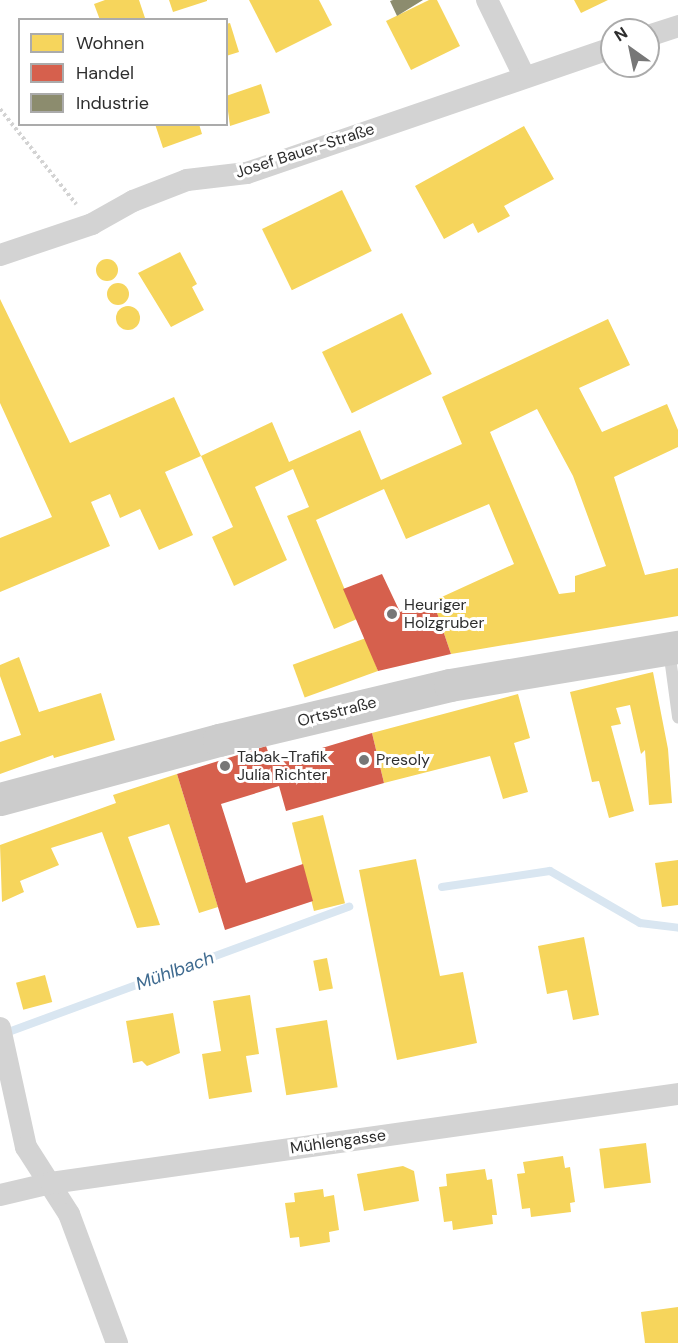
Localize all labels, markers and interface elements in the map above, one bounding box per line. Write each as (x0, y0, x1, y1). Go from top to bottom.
legend (18, 18, 228, 126)
north arrow (600, 18, 660, 78)
text: N (610, 22, 632, 46)
text: Wohnen (76, 31, 144, 55)
text: Handel (76, 61, 134, 85)
text: Industrie (76, 91, 149, 115)
street label: Josef Bauer-Straße (233, 119, 377, 183)
place label: Heuriger Holzgruber (404, 595, 484, 633)
marker: Heuriger Holzgruber (385, 607, 399, 621)
street label: Ortsstraße (296, 693, 378, 731)
place label: Tabak-Trafik Julia Richter (237, 747, 328, 785)
place label: Presoly (376, 750, 430, 770)
marker: Presoly (357, 753, 371, 767)
marker: Tabak-Trafik Julia Richter (218, 759, 232, 773)
water label: Mühlbach (133, 947, 217, 995)
street label: Mühlengasse (289, 1126, 387, 1158)

